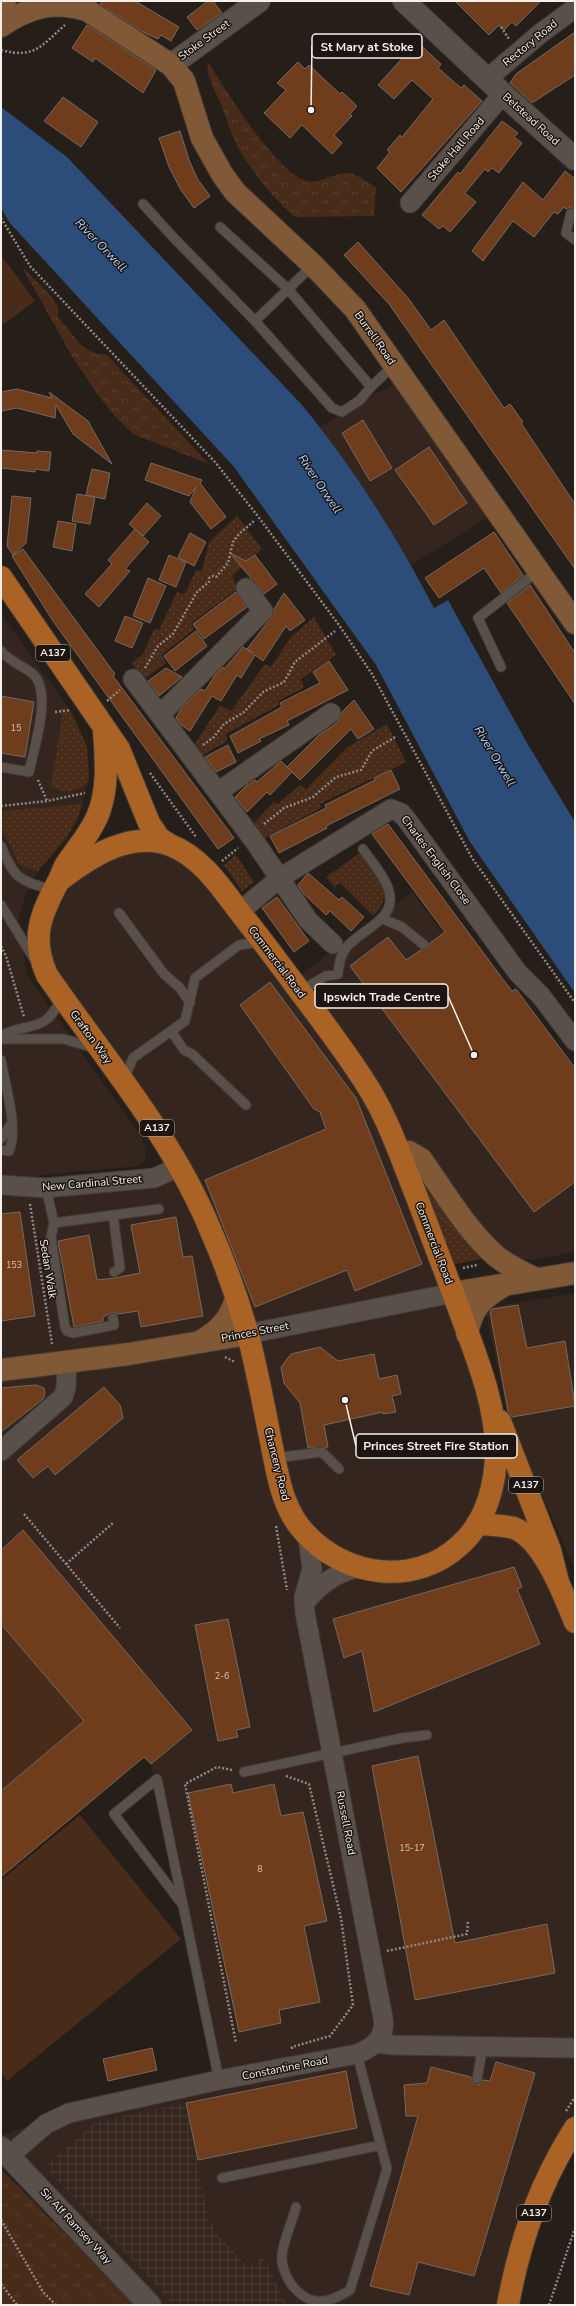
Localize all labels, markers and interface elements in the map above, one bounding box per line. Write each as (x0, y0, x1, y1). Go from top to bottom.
street label: Stoke Street (175, 16, 233, 64)
street label: Rectory Road (499, 16, 561, 70)
callout: St Mary at Stoke (312, 34, 422, 58)
text: St Mary at Stoke (320, 39, 414, 55)
street label: Belstead Road (499, 89, 563, 149)
street label: Stoke Hall Road (424, 114, 488, 184)
water label: River Orwell (72, 215, 131, 275)
street label: Burrell Road (351, 308, 399, 368)
water label: River Orwell (294, 451, 346, 517)
road number: A137 (36, 645, 70, 661)
house number: 15 (11, 722, 21, 734)
water label: River Orwell (471, 723, 520, 790)
street label: Charles English Close (398, 812, 474, 908)
street label: Commercial Road (245, 923, 309, 1001)
callout: Ipswich Trade Centre (315, 984, 448, 1008)
text: Ipswich Trade Centre (323, 989, 441, 1005)
street label: Grafton Way (66, 1007, 116, 1067)
road number: A137 (140, 1120, 174, 1136)
street label: New Cardinal Street (42, 1171, 143, 1195)
street label: Commercial Road (411, 1200, 457, 1286)
street label: Sedan Walk (36, 1238, 60, 1300)
house number: 153 (6, 1259, 22, 1271)
street label: Princes Street (220, 1318, 290, 1346)
street label: Chancery Road (261, 1426, 293, 1502)
callout: Princes Street Fire Station (356, 1434, 517, 1458)
text: Princes Street Fire Station (363, 1438, 509, 1454)
road number: A137 (509, 1477, 543, 1493)
house number: 2-6 (215, 1670, 229, 1682)
street label: Russell Road (332, 1790, 360, 1856)
house number: 15-17 (399, 1842, 425, 1854)
house number: 8 (257, 1863, 263, 1875)
street label: Constantine Road (241, 2052, 329, 2084)
street label: Sir Alf Ramsey Way (37, 2185, 115, 2267)
road number: A137 (517, 2205, 551, 2221)

